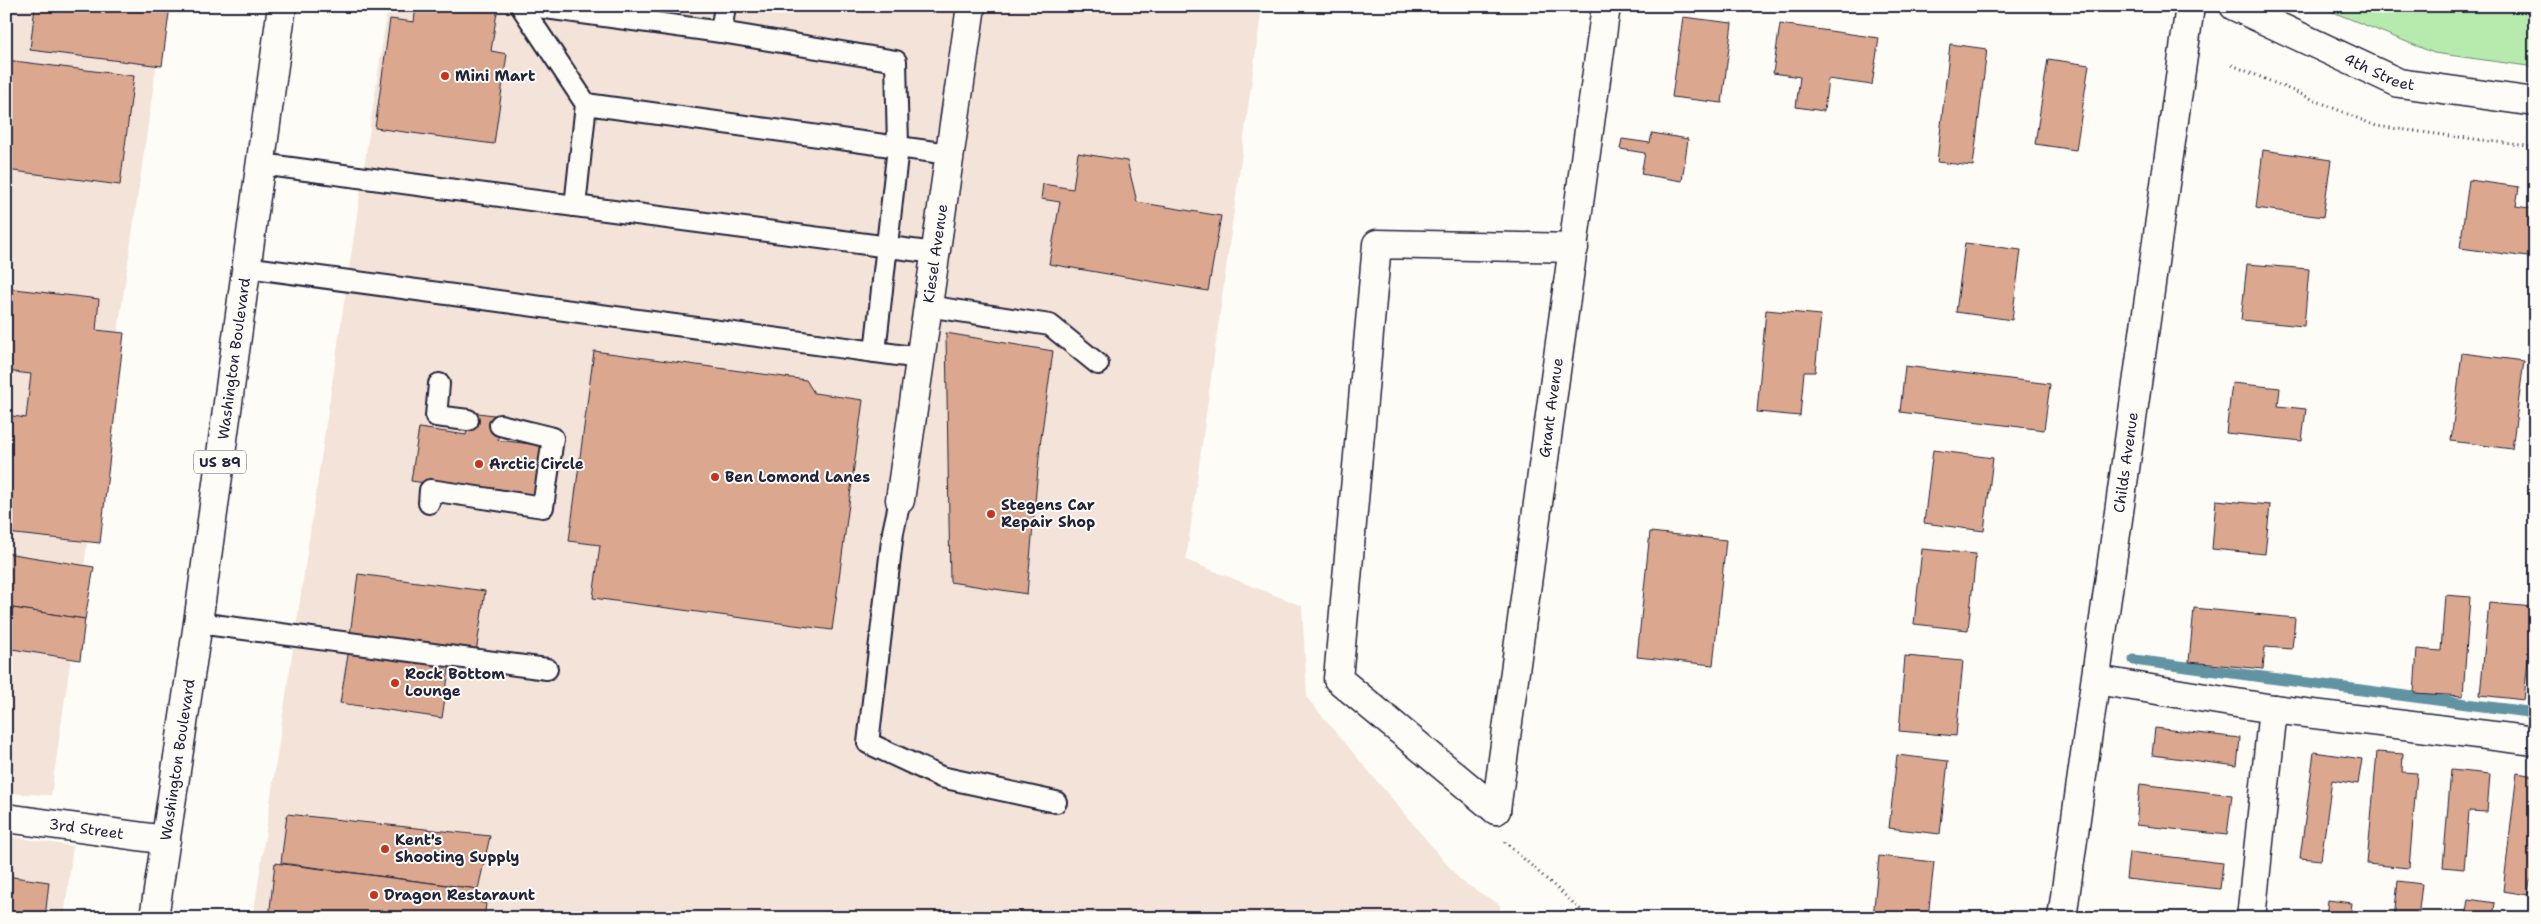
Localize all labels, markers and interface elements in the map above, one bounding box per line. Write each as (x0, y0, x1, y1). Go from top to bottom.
street label: 4th Street (2341, 49, 2416, 95)
place label: Mini Mart (455, 66, 535, 86)
marker: Mini Mart (439, 70, 451, 82)
street label: Kiesel Avenue (918, 203, 952, 304)
street label: Washington Boulevard (213, 276, 255, 441)
street label: Grant Avenue (1534, 357, 1568, 459)
street label: Childs Avenue (2109, 411, 2143, 514)
road number: US 89 (194, 451, 246, 474)
place label: Arctic Circle (489, 454, 584, 474)
marker: Arctic Circle (473, 458, 485, 470)
place label: Ben Lomond Lanes (725, 467, 870, 487)
marker: Ben Lomond Lanes (709, 471, 721, 483)
place label: Stegens Car Repair Shop (1001, 495, 1095, 532)
marker: Stegens Car Repair Shop (985, 508, 997, 520)
place label: Rock Bottom Lounge (405, 664, 505, 701)
street label: Washington Boulevard (156, 677, 200, 842)
marker: Rock Bottom Lounge (389, 677, 401, 689)
street label: 3rd Street (48, 814, 125, 844)
place label: Kent's Shooting Supply (395, 830, 520, 867)
marker: Kent's Shooting Supply (379, 843, 391, 855)
place label: Dragon Restaraunt (384, 885, 535, 905)
marker: Dragon Restaraunt (368, 889, 380, 901)

